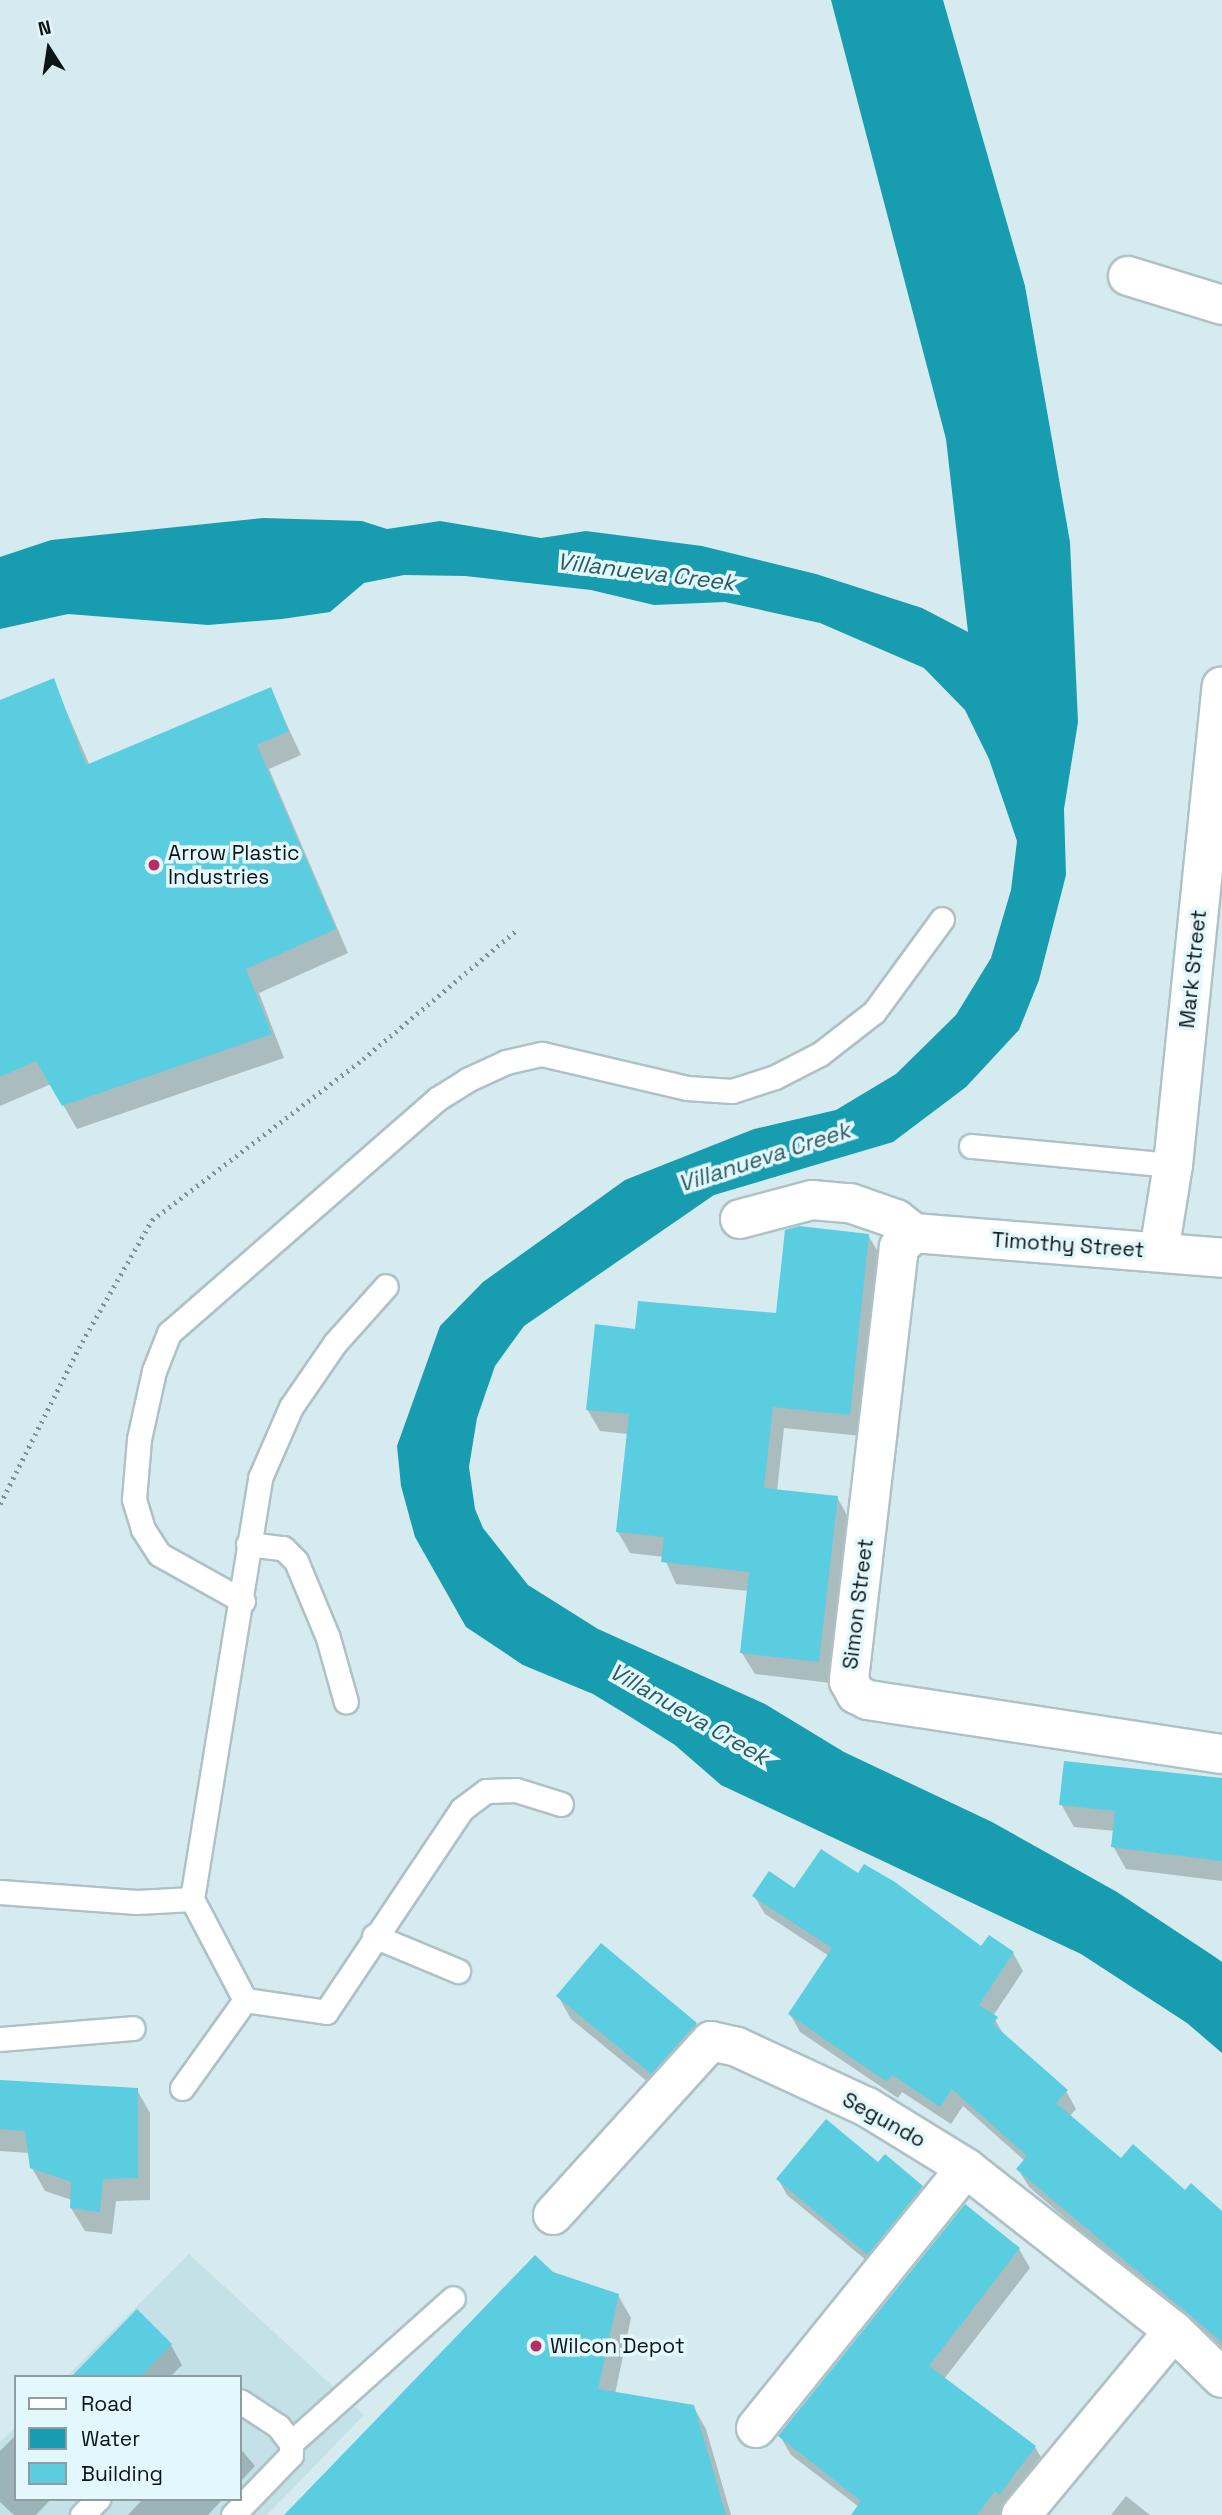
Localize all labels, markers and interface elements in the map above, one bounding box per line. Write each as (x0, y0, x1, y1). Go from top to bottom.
north arrow (14, 14, 84, 84)
text: N (36, 14, 53, 42)
water label: Villanueva Creek (555, 547, 737, 597)
place label: Arrow Plastic Industries (168, 840, 300, 890)
marker: Arrow Plastic Industries (146, 857, 162, 873)
street label: Mark Street (1174, 908, 1212, 1030)
water label: Villanueva Creek (674, 1116, 854, 1198)
street label: Timothy Street (991, 1227, 1145, 1263)
street label: Simon Street (837, 1537, 879, 1671)
water label: Villanueva Creek (604, 1657, 774, 1771)
street label: Segundo (838, 2087, 930, 2153)
place label: Wilcon Depot (550, 2333, 685, 2359)
marker: Wilcon Depot (528, 2338, 544, 2354)
legend (14, 2375, 242, 2501)
text: Road (81, 2390, 133, 2417)
text: Water (81, 2425, 140, 2452)
text: Building (81, 2460, 163, 2487)

